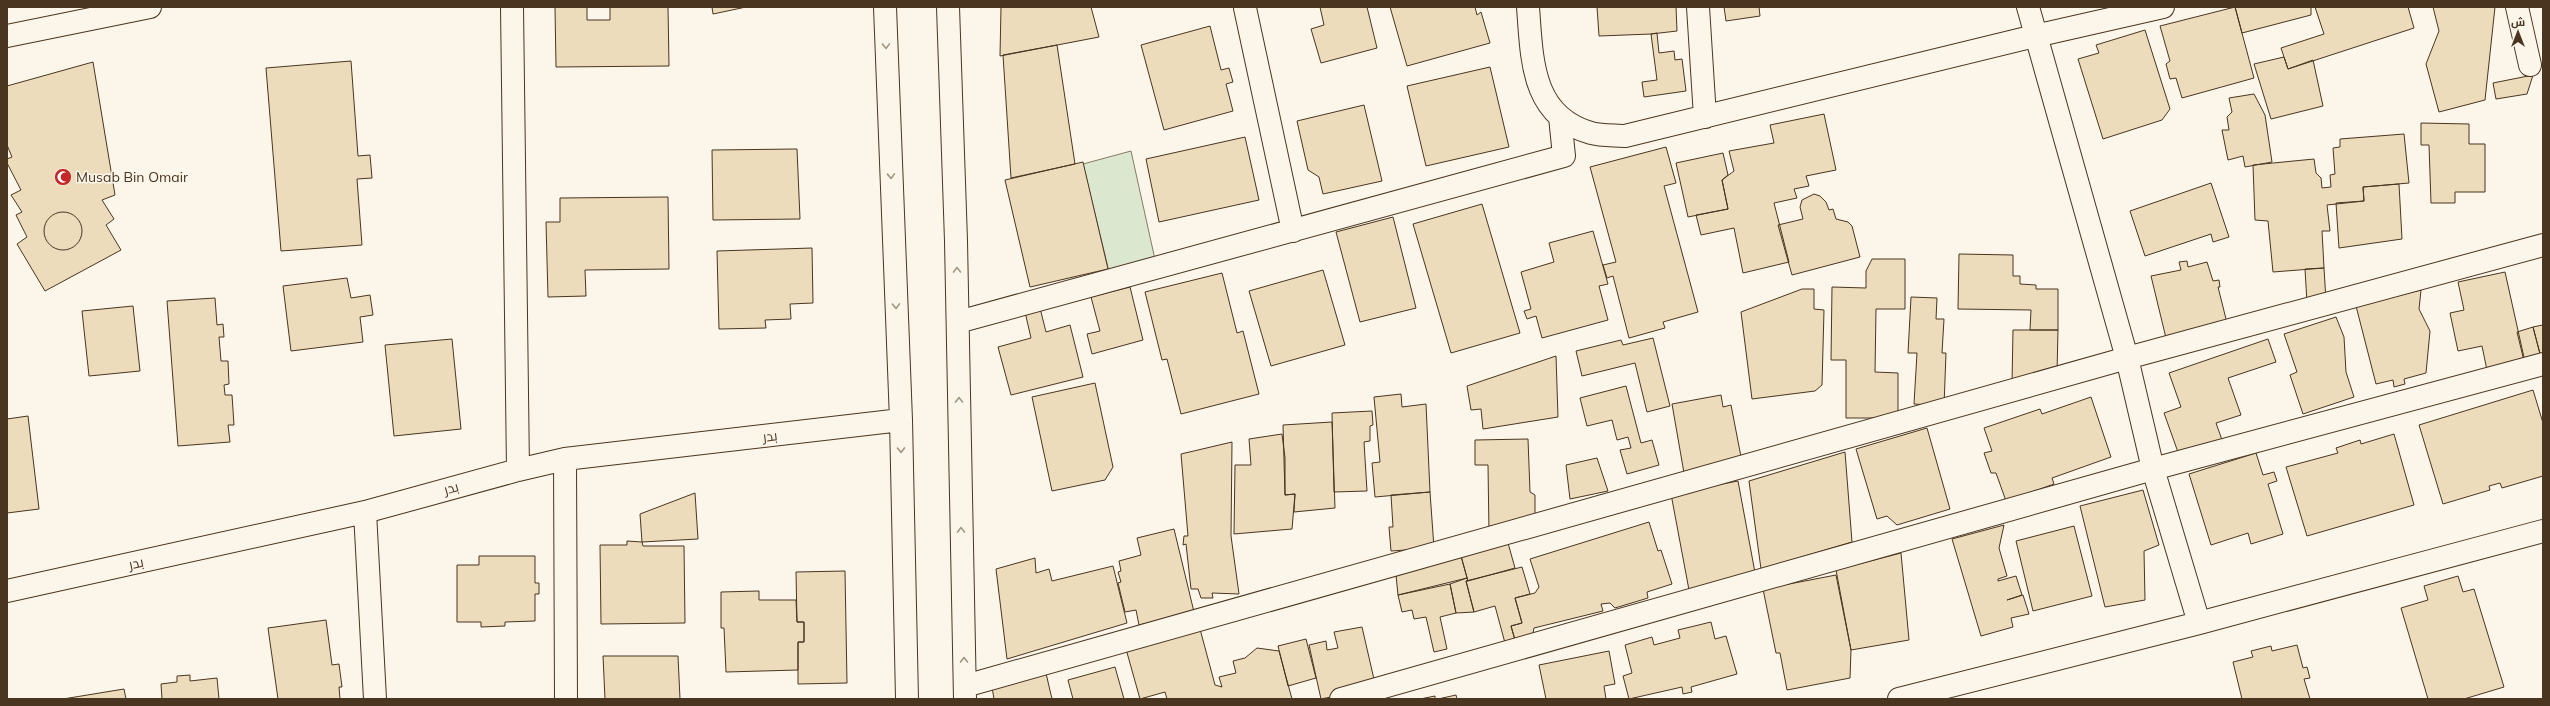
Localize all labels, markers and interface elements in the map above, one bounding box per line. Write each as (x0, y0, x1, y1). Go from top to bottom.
north arrow (2498, 12, 2538, 52)
text: ش (2511, 15, 2525, 29)
one-way arrow (882, 43, 890, 49)
mosque icon: Musab Bin Omair (53, 167, 73, 187)
place label: Musab Bin Omair (76, 168, 189, 186)
one-way arrow (887, 173, 896, 179)
one-way arrow (952, 267, 961, 273)
one-way arrow (892, 303, 901, 309)
one-way arrow (955, 397, 963, 403)
street label: بدر (761, 426, 779, 446)
one-way arrow (897, 447, 906, 453)
street label: بدر (440, 477, 461, 499)
one-way arrow (957, 527, 965, 533)
street label: بدر (126, 553, 145, 574)
one-way arrow (960, 657, 968, 663)

